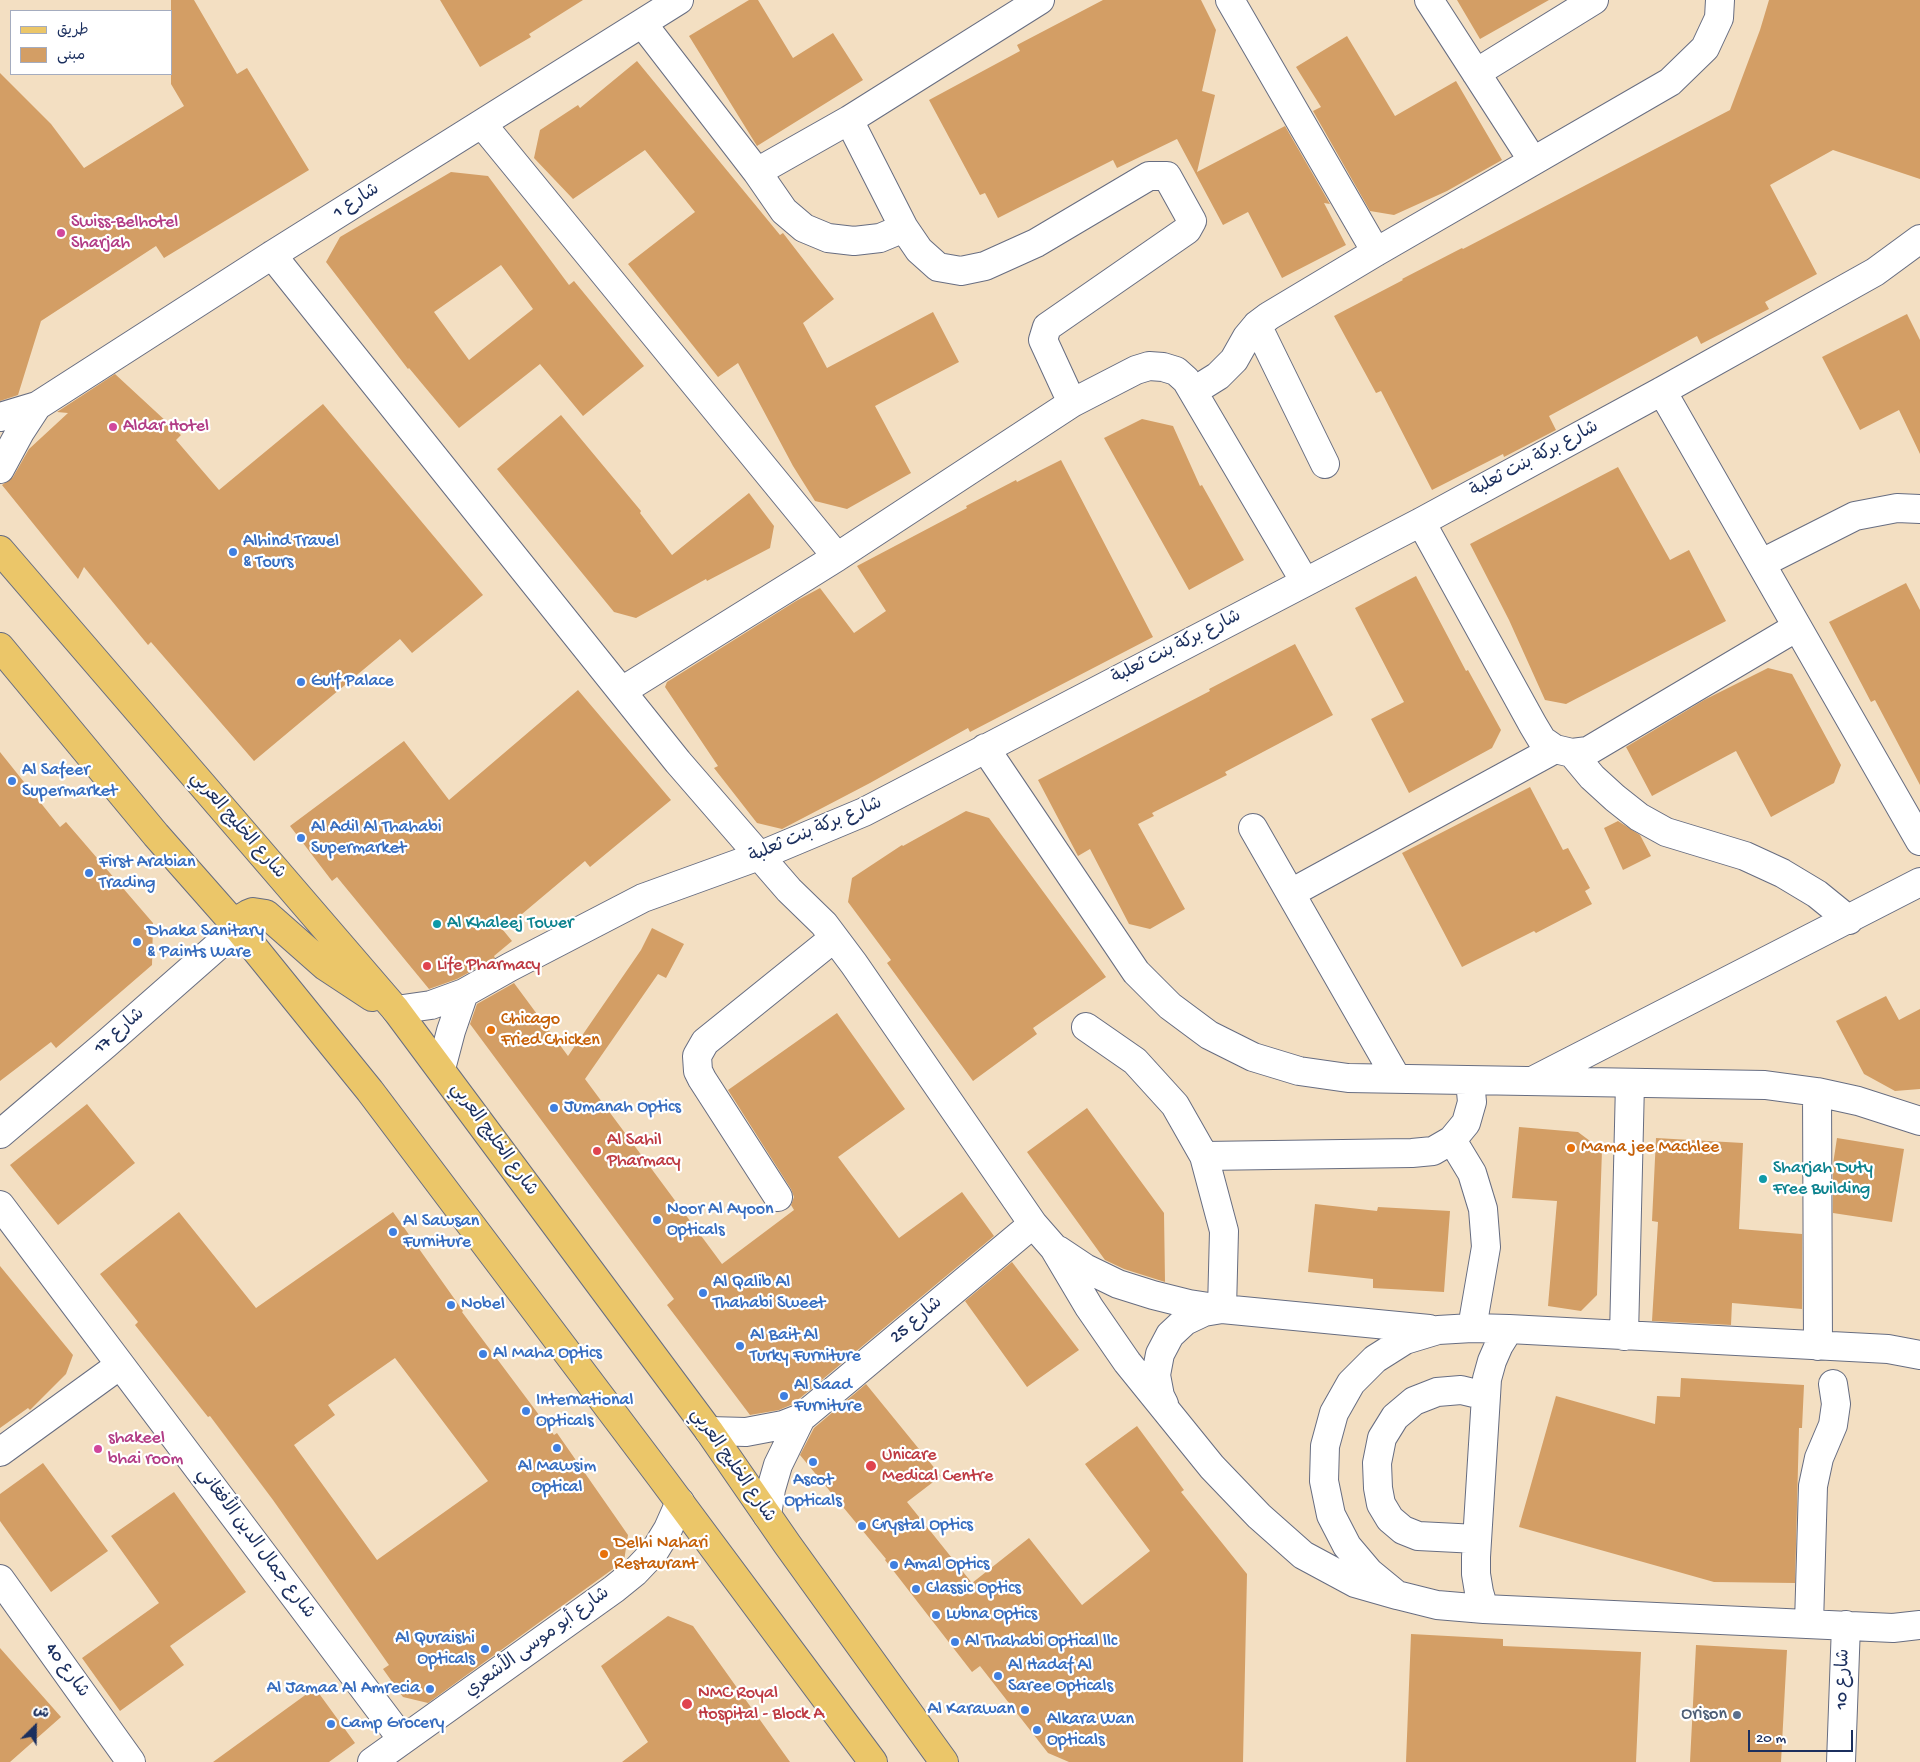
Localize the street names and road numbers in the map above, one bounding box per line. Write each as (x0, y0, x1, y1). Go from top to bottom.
street label: شارع 1 (330, 179, 384, 225)
street label: شارع بركة بنت ثعلبة (1467, 417, 1603, 503)
street label: شارع بركة بنت ثعلبة (1109, 606, 1245, 690)
street label: شارع الخليج العربي (185, 768, 289, 884)
street label: شارع بركة بنت ثعلبة (746, 793, 886, 869)
street label: شارع 17 (90, 1004, 150, 1060)
street label: شارع الخليج العربي (445, 1079, 541, 1201)
street label: شارع 25 (887, 1293, 947, 1349)
street label: شارع الخليج العربي (685, 1405, 779, 1527)
street label: شارع جمال الدين الأفغاني (191, 1464, 319, 1624)
street label: شارع أبو موسى الأشعري (461, 1583, 615, 1703)
street label: شارع 40 (39, 1640, 93, 1702)
street label: شارع 10 (1832, 1648, 1856, 1710)

